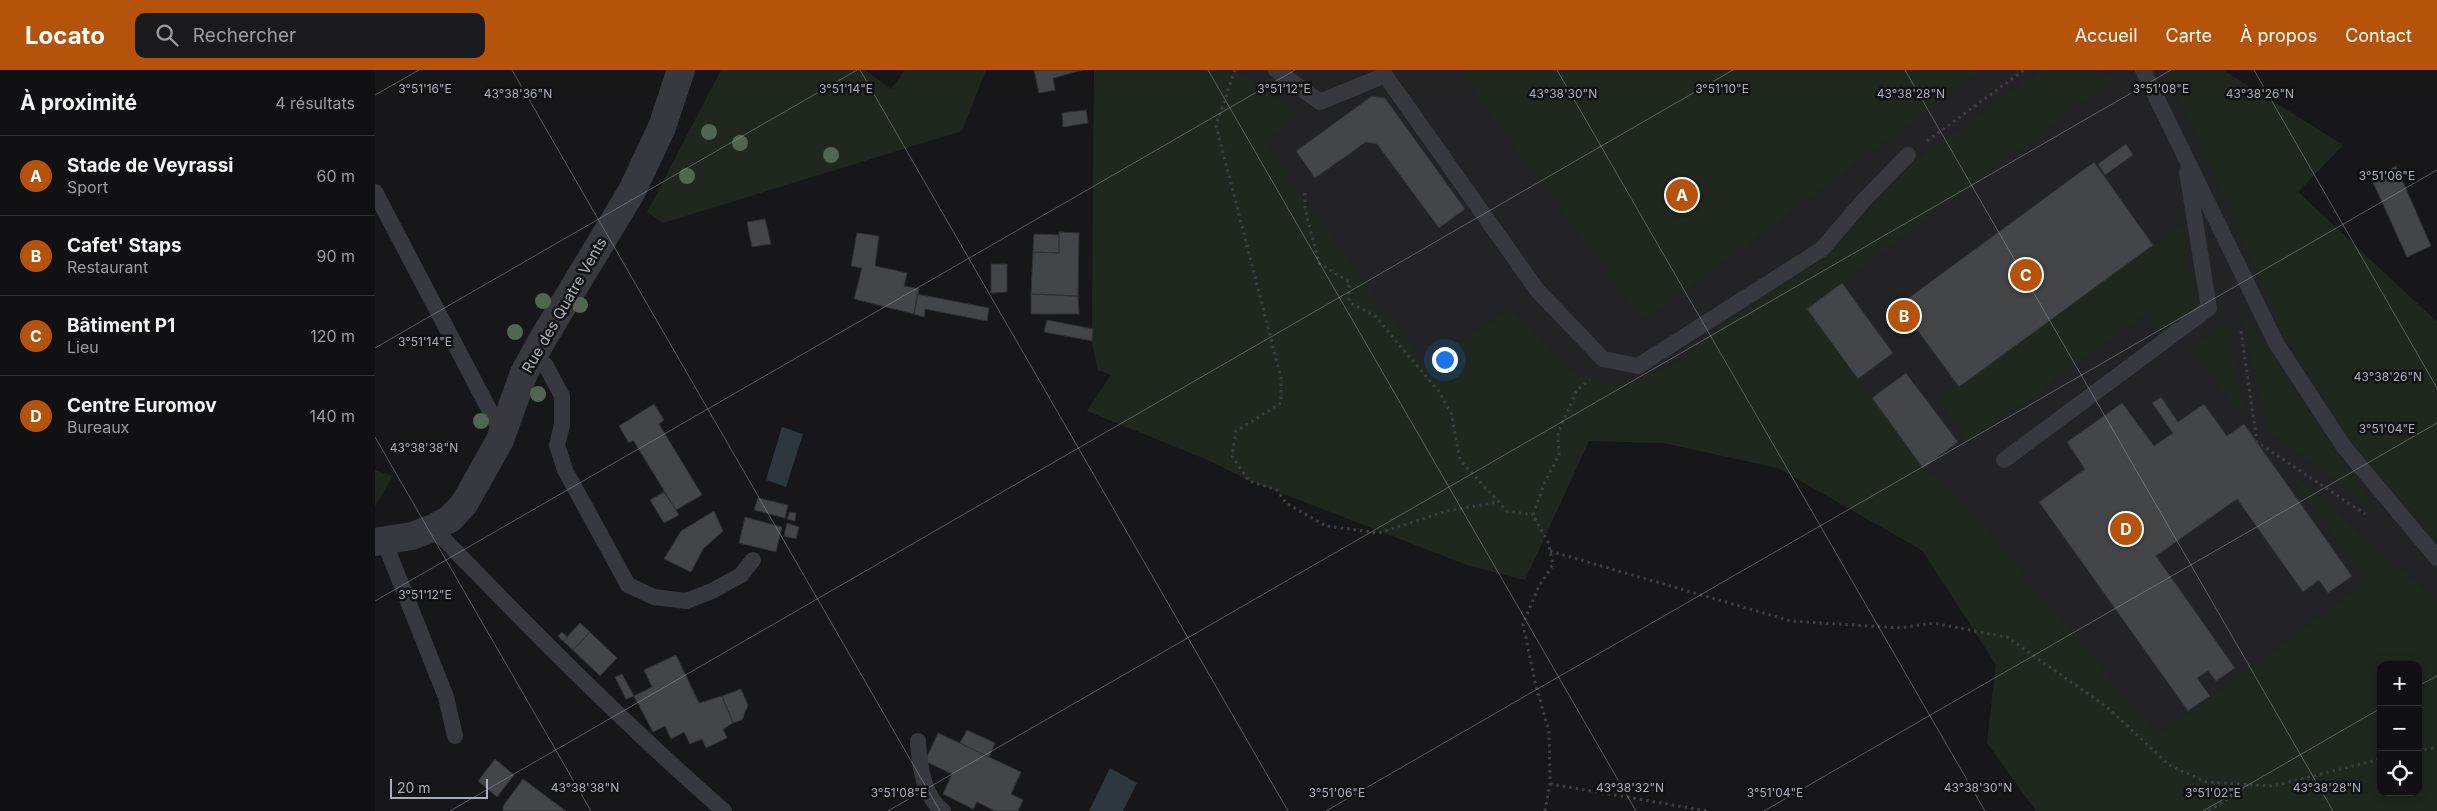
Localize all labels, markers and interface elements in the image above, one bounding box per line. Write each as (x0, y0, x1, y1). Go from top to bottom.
search box (135, 13, 485, 58)
text: Locato (25, 21, 105, 50)
icon: search (153, 21, 181, 49)
text: Rechercher (193, 24, 296, 47)
text: Accueil (2075, 25, 2138, 46)
text: Carte (2166, 25, 2212, 46)
text: À propos (2240, 25, 2317, 46)
text: Contact (2345, 25, 2412, 46)
text: 3°51'16"E (398, 81, 452, 96)
text: 3°51'14"E (819, 81, 873, 96)
text: 3°51'12"E (1257, 81, 1311, 96)
text: 3°51'10"E (1695, 81, 1749, 96)
text: 3°51'08"E (2133, 81, 2189, 96)
text: 43°38'36"N (484, 86, 552, 101)
text: 43°38'30"N (1529, 86, 1597, 101)
text: 43°38'28"N (1877, 86, 1945, 101)
text: 43°38'26"N (2226, 86, 2294, 101)
text: À proximité (20, 90, 137, 115)
text: 4 résultats (275, 93, 355, 113)
text: Stade de Veyrassi (67, 154, 234, 177)
text: A (30, 166, 42, 186)
text: 60 m (316, 166, 355, 186)
text: 3°51'06"E (2359, 168, 2415, 183)
pin: A (1666, 176, 1698, 214)
text: Sport (67, 177, 108, 197)
text: Cafet' Staps (67, 234, 182, 257)
street label: Rue des Quatre Vents (517, 234, 611, 376)
text: B (31, 246, 41, 266)
text: 90 m (316, 246, 355, 266)
pin: C (2010, 256, 2042, 294)
text: Restaurant (67, 257, 148, 277)
pin: B (1888, 297, 1920, 335)
text: Bâtiment P1 (67, 314, 175, 337)
text: C (30, 326, 42, 346)
text: 120 m (310, 326, 355, 346)
text: 3°51'14"E (398, 334, 452, 349)
text: Lieu (67, 337, 99, 357)
your location (1432, 347, 1458, 373)
text: 43°38'26"N (2354, 369, 2422, 384)
text: Centre Euromov (67, 394, 217, 417)
text: D (30, 406, 42, 426)
text: 140 m (310, 406, 355, 426)
text: Bureaux (67, 417, 129, 437)
text: 3°51'04"E (2359, 421, 2415, 436)
text: 43°38'38"N (390, 440, 458, 455)
pin: D (2110, 510, 2142, 548)
text: 3°51'12"E (398, 587, 452, 602)
map controls (2377, 661, 2422, 796)
button: + (2377, 661, 2422, 706)
button: − (2377, 706, 2422, 751)
button: locate (2377, 751, 2422, 796)
scale bar (390, 776, 487, 799)
text: 20 m (397, 779, 431, 796)
text: 43°38'38"N (551, 780, 619, 795)
text: 43°38'32"N (1596, 780, 1664, 795)
text: 43°38'30"N (1944, 780, 2012, 795)
text: 43°38'28"N (2293, 780, 2361, 795)
text: 3°51'08"E (871, 785, 927, 800)
text: 3°51'06"E (1309, 785, 1365, 800)
text: 3°51'04"E (1747, 785, 1803, 800)
text: 3°51'02"E (2185, 785, 2241, 800)

